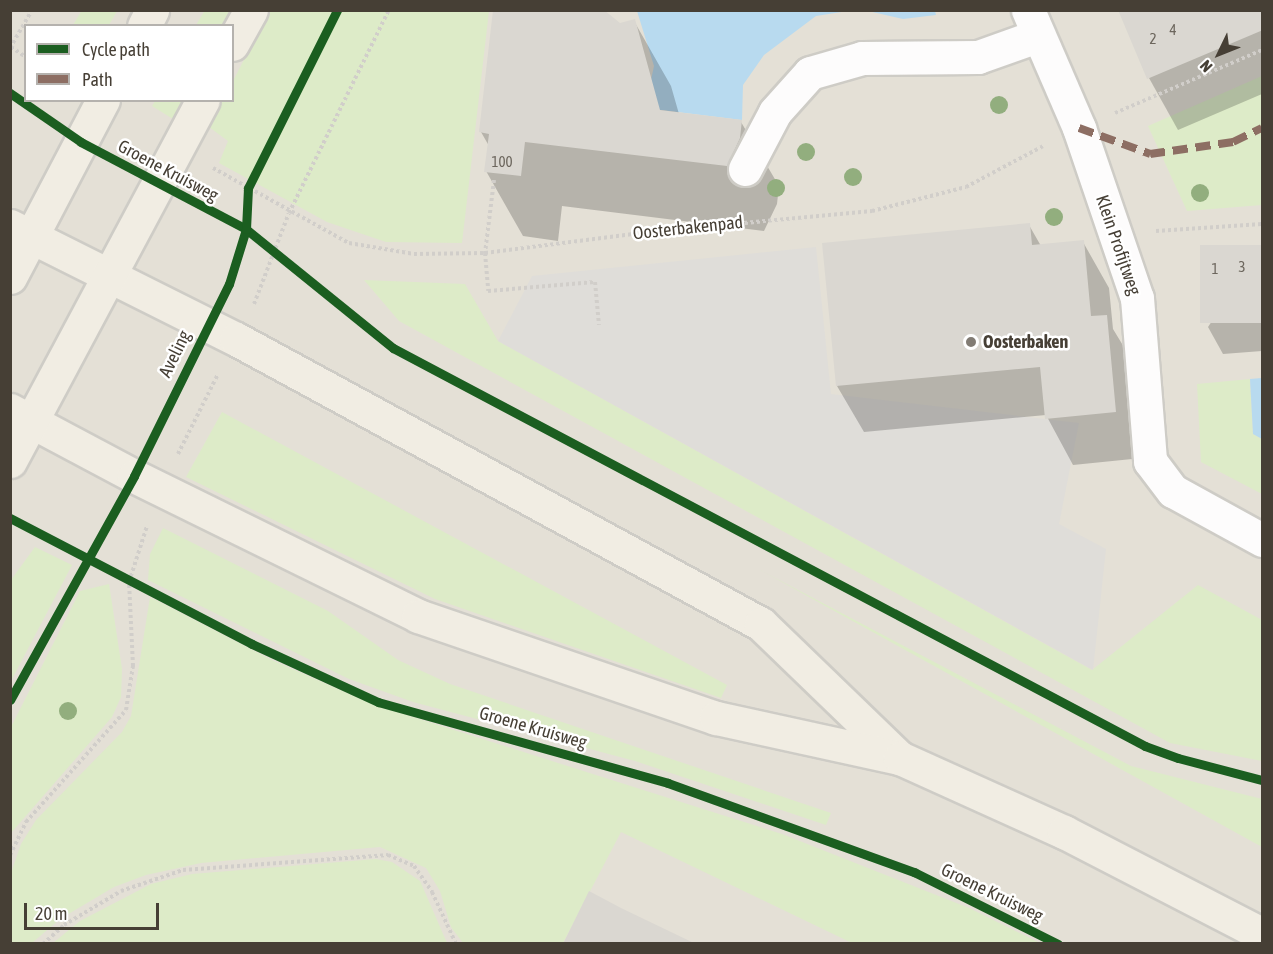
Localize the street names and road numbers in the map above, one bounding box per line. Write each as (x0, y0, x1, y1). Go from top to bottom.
street label: Groene Kruisweg (114, 135, 222, 207)
street label: Klein Profijtweg (1091, 192, 1145, 298)
street label: Oosterbakenpad (632, 211, 744, 245)
street label: Aveling (154, 327, 196, 381)
street label: Groene Kruisweg (477, 702, 589, 754)
street label: Groene Kruisweg (938, 859, 1046, 927)

